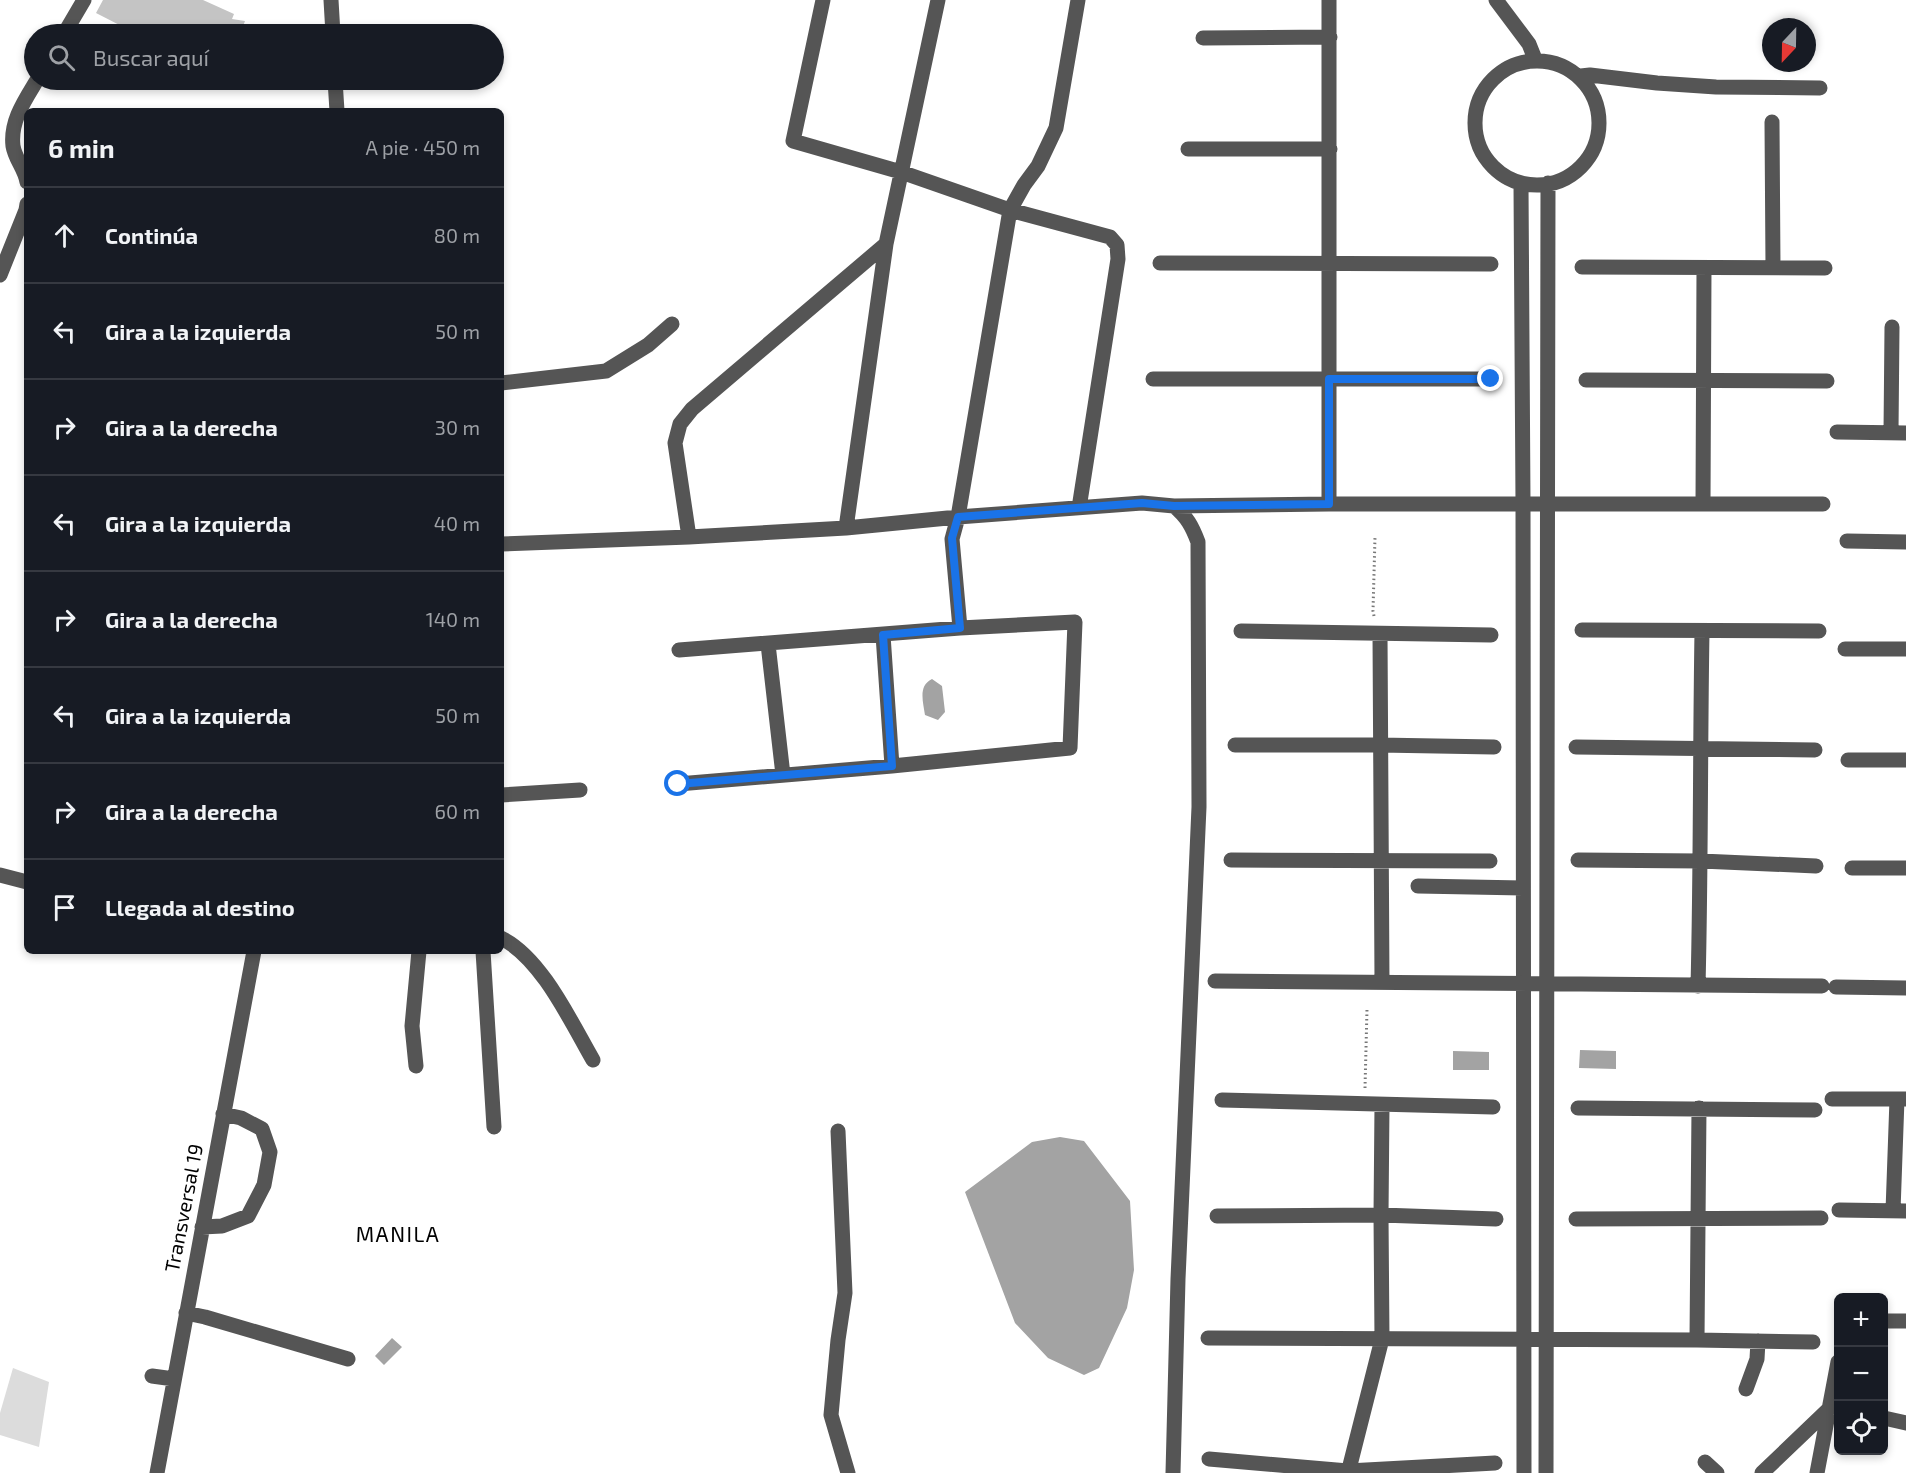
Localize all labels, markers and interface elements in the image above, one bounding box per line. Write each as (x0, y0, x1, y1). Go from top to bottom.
north arrow (1762, 18, 1816, 72)
search box (24, 24, 504, 90)
icon: search (45, 41, 78, 74)
text: Buscar aquí (93, 44, 209, 70)
text: 6 min (48, 132, 115, 163)
text: A pie · 450 m (366, 135, 480, 159)
icon: ahead (48, 219, 81, 252)
text: Continúa (105, 222, 198, 248)
text: 80 m (434, 223, 480, 247)
icon: left (48, 315, 81, 348)
text: Gira a la izquierda (105, 318, 291, 344)
text: 50 m (435, 319, 480, 343)
route end (1477, 365, 1503, 391)
icon: right (48, 411, 81, 444)
text: Gira a la derecha (105, 414, 278, 440)
text: 30 m (435, 415, 480, 439)
icon: left (48, 507, 81, 540)
text: Gira a la izquierda (105, 510, 291, 536)
text: 40 m (434, 511, 480, 535)
icon: right (48, 603, 81, 636)
text: Gira a la derecha (105, 606, 278, 632)
text: 140 m (426, 607, 480, 631)
icon: left (48, 699, 81, 732)
text: Gira a la izquierda (105, 702, 291, 728)
text: 50 m (435, 703, 480, 727)
route start (664, 770, 690, 796)
icon: right (48, 795, 81, 828)
text: Gira a la derecha (105, 798, 278, 824)
text: 60 m (435, 799, 480, 823)
icon: arrive (48, 891, 81, 924)
text: Llegada al destino (105, 894, 295, 920)
street label: Transversal 19 (159, 1142, 207, 1274)
district label: MANILA (356, 1221, 440, 1246)
map controls (1834, 1293, 1888, 1455)
button: + (1834, 1293, 1888, 1347)
button: − (1834, 1347, 1888, 1401)
button: locate (1834, 1401, 1888, 1455)

